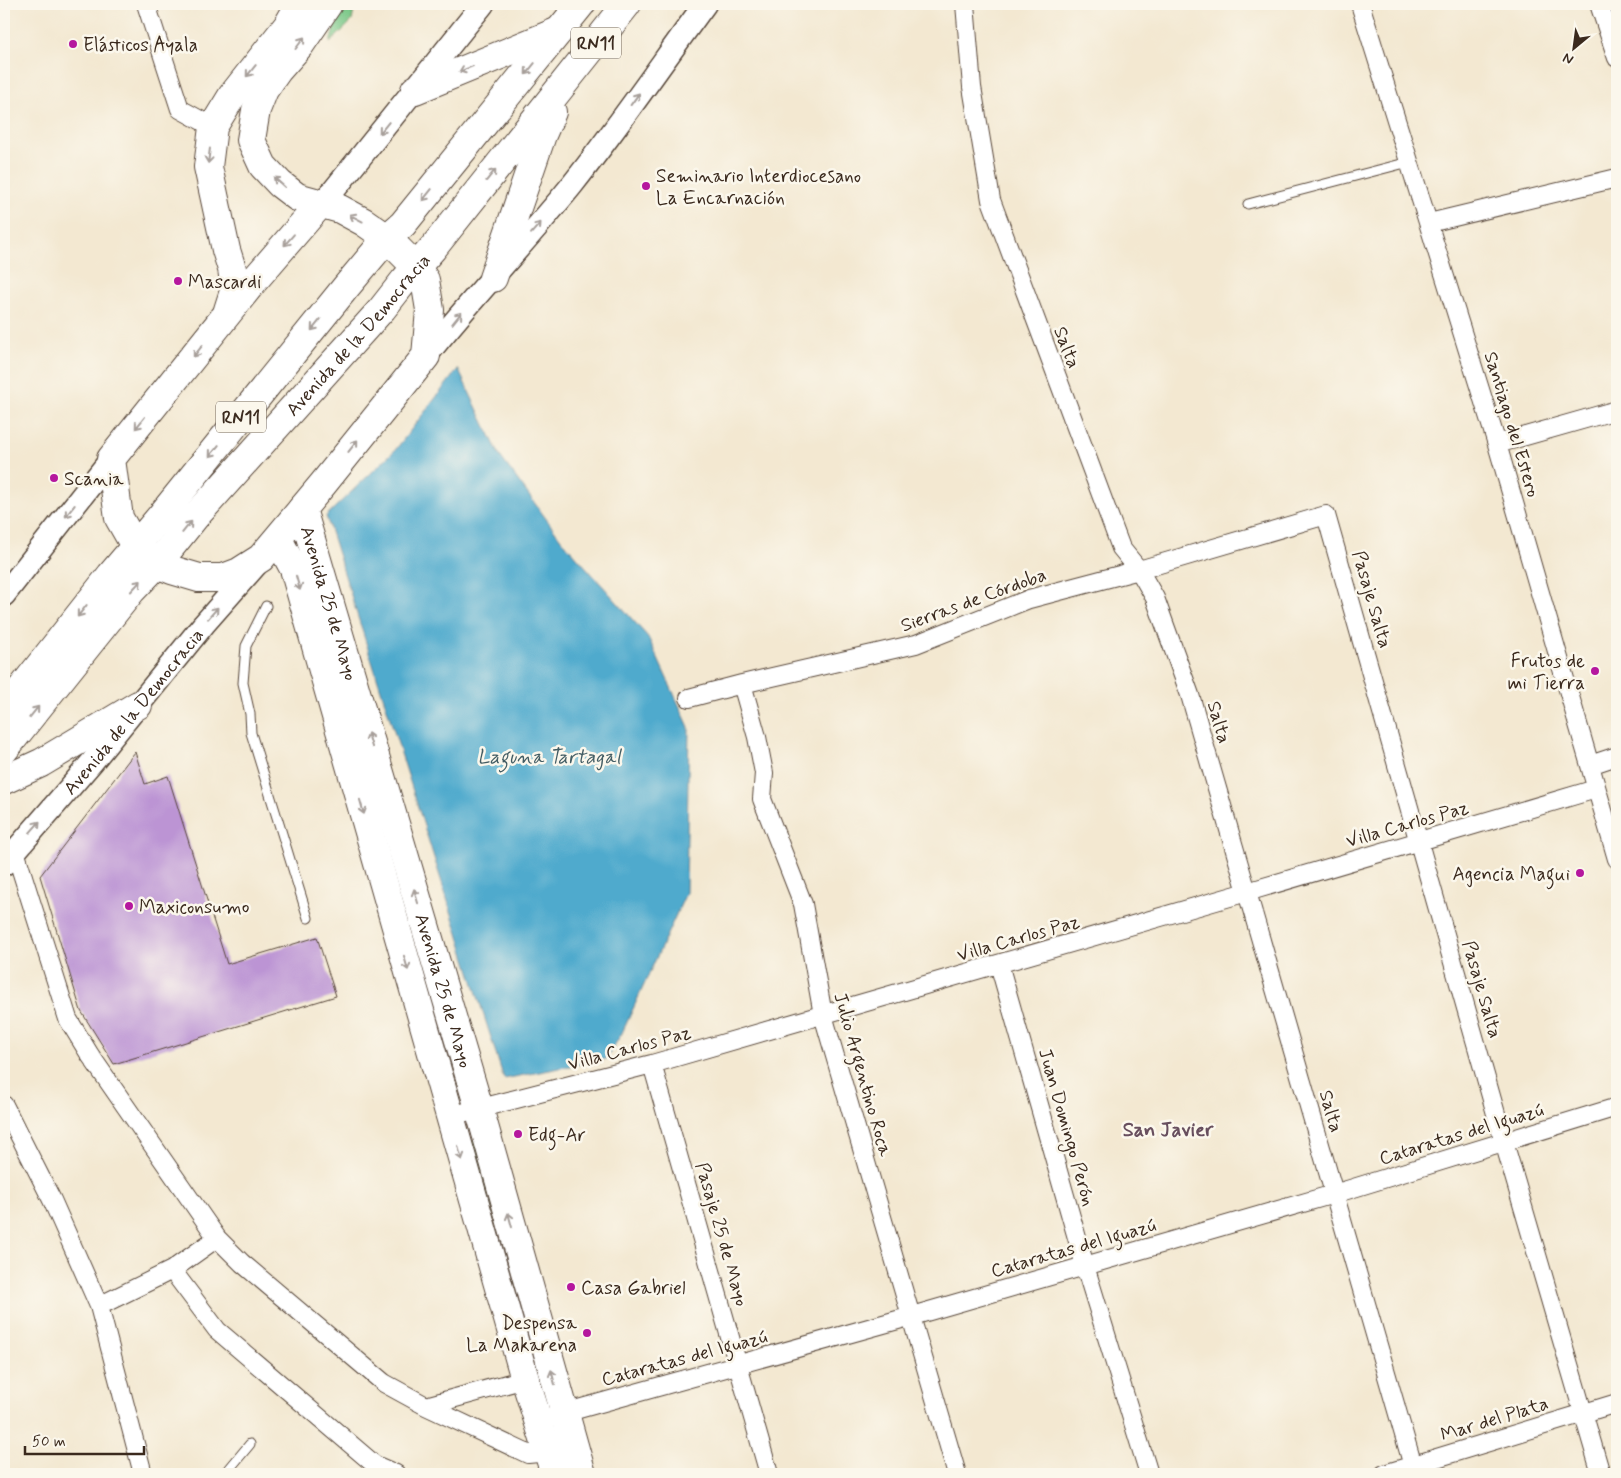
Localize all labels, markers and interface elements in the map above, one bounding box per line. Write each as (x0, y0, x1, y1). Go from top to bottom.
north arrow (1548, 22, 1598, 72)
road number: RN11 (571, 28, 621, 58)
place label: Elásticos Ayala (83, 33, 198, 58)
one-way arrow (295, 37, 306, 50)
marker: Elásticos Ayala (67, 38, 79, 50)
text: N (1560, 48, 1577, 69)
one-way arrow (524, 62, 535, 75)
one-way arrow (246, 65, 257, 78)
one-way arrow (459, 65, 475, 74)
one-way arrow (630, 92, 640, 106)
one-way arrow (379, 121, 390, 134)
one-way arrow (204, 148, 214, 164)
place label: Seminario Interdiocesano La Encarnación (656, 164, 861, 211)
one-way arrow (486, 168, 496, 182)
one-way arrow (272, 176, 285, 188)
marker: Seminario Interdiocesano La Encarnación (640, 180, 652, 192)
one-way arrow (422, 188, 433, 201)
one-way arrow (348, 213, 363, 223)
one-way arrow (530, 221, 541, 234)
one-way arrow (284, 233, 295, 246)
street label: Avenida de la Democracia (281, 249, 437, 422)
place label: Mascardi (188, 270, 261, 295)
marker: Mascardi (172, 275, 184, 287)
one-way arrow (451, 312, 462, 325)
one-way arrow (310, 318, 321, 331)
street label: Salta (1047, 323, 1086, 372)
one-way arrow (192, 344, 203, 357)
street label: Santiago del Estero (1477, 349, 1546, 501)
road number: RN11 (216, 402, 266, 432)
one-way arrow (135, 417, 146, 430)
one-way arrow (348, 440, 359, 453)
one-way arrow (208, 444, 219, 457)
place label: Scania (64, 467, 124, 492)
marker: Scania (48, 472, 60, 484)
one-way arrow (65, 505, 76, 518)
one-way arrow (182, 520, 193, 533)
street label: Avenida 25 de Mayo (294, 523, 363, 684)
street label: Pasaje Salta (1345, 548, 1397, 651)
street label: Sierras de Córdoba (897, 562, 1050, 638)
one-way arrow (294, 575, 303, 591)
one-way arrow (130, 579, 142, 592)
one-way arrow (77, 604, 88, 617)
one-way arrow (207, 607, 219, 620)
street label: Avenida de la Democracia (58, 623, 210, 801)
place label: Frutos de mi Tierra (1507, 649, 1585, 696)
marker: Frutos de mi Tierra (1589, 665, 1601, 677)
street label: Salta (1201, 698, 1236, 746)
one-way arrow (29, 706, 40, 719)
one-way arrow (365, 733, 375, 749)
water label: Laguna Tartagal (477, 744, 623, 773)
street label: Villa Carlos Paz (1343, 795, 1472, 854)
one-way arrow (357, 799, 367, 815)
one-way arrow (30, 821, 41, 834)
place label: Agencia Magui (1452, 862, 1570, 890)
marker: Agencia Magui (1574, 867, 1586, 879)
one-way arrow (411, 889, 421, 905)
place label: Maxiconsumo (139, 895, 250, 920)
marker: Maxiconsumo (123, 900, 135, 912)
street label: Villa Carlos Paz (954, 909, 1083, 968)
street label: Avenida 25 de Mayo (408, 911, 477, 1071)
street label: Pasaje Salta (1455, 938, 1507, 1041)
one-way arrow (402, 955, 412, 971)
street label: Julio Argentino Roca (824, 990, 898, 1160)
street label: Villa Carlos Paz (565, 1020, 694, 1077)
street label: Juan Domingo Perón (1030, 1046, 1101, 1210)
street label: Salta (1313, 1087, 1348, 1135)
street label: Cataratas del Iguazú (1376, 1098, 1548, 1174)
district label: San Javier (1123, 1117, 1214, 1144)
place label: Edg-Ar (528, 1123, 586, 1151)
marker: Edg-Ar (512, 1128, 524, 1140)
one-way arrow (456, 1145, 466, 1161)
street label: Pasaje 25 de Mayo (688, 1160, 754, 1310)
one-way arrow (505, 1213, 514, 1229)
street label: Cataratas del Iguazú (988, 1213, 1160, 1287)
place label: Casa Gabriel (581, 1276, 686, 1301)
marker: Casa Gabriel (565, 1281, 577, 1293)
place label: Despensa La Makarena (466, 1311, 578, 1358)
street label: Cataratas del Iguazú (599, 1324, 771, 1396)
marker: Despensa La Makarena (581, 1327, 593, 1339)
one-way arrow (548, 1369, 558, 1385)
street label: Mar del Plata (1437, 1391, 1551, 1448)
scale bar (25, 1423, 144, 1455)
text: 50 m (32, 1432, 66, 1452)

